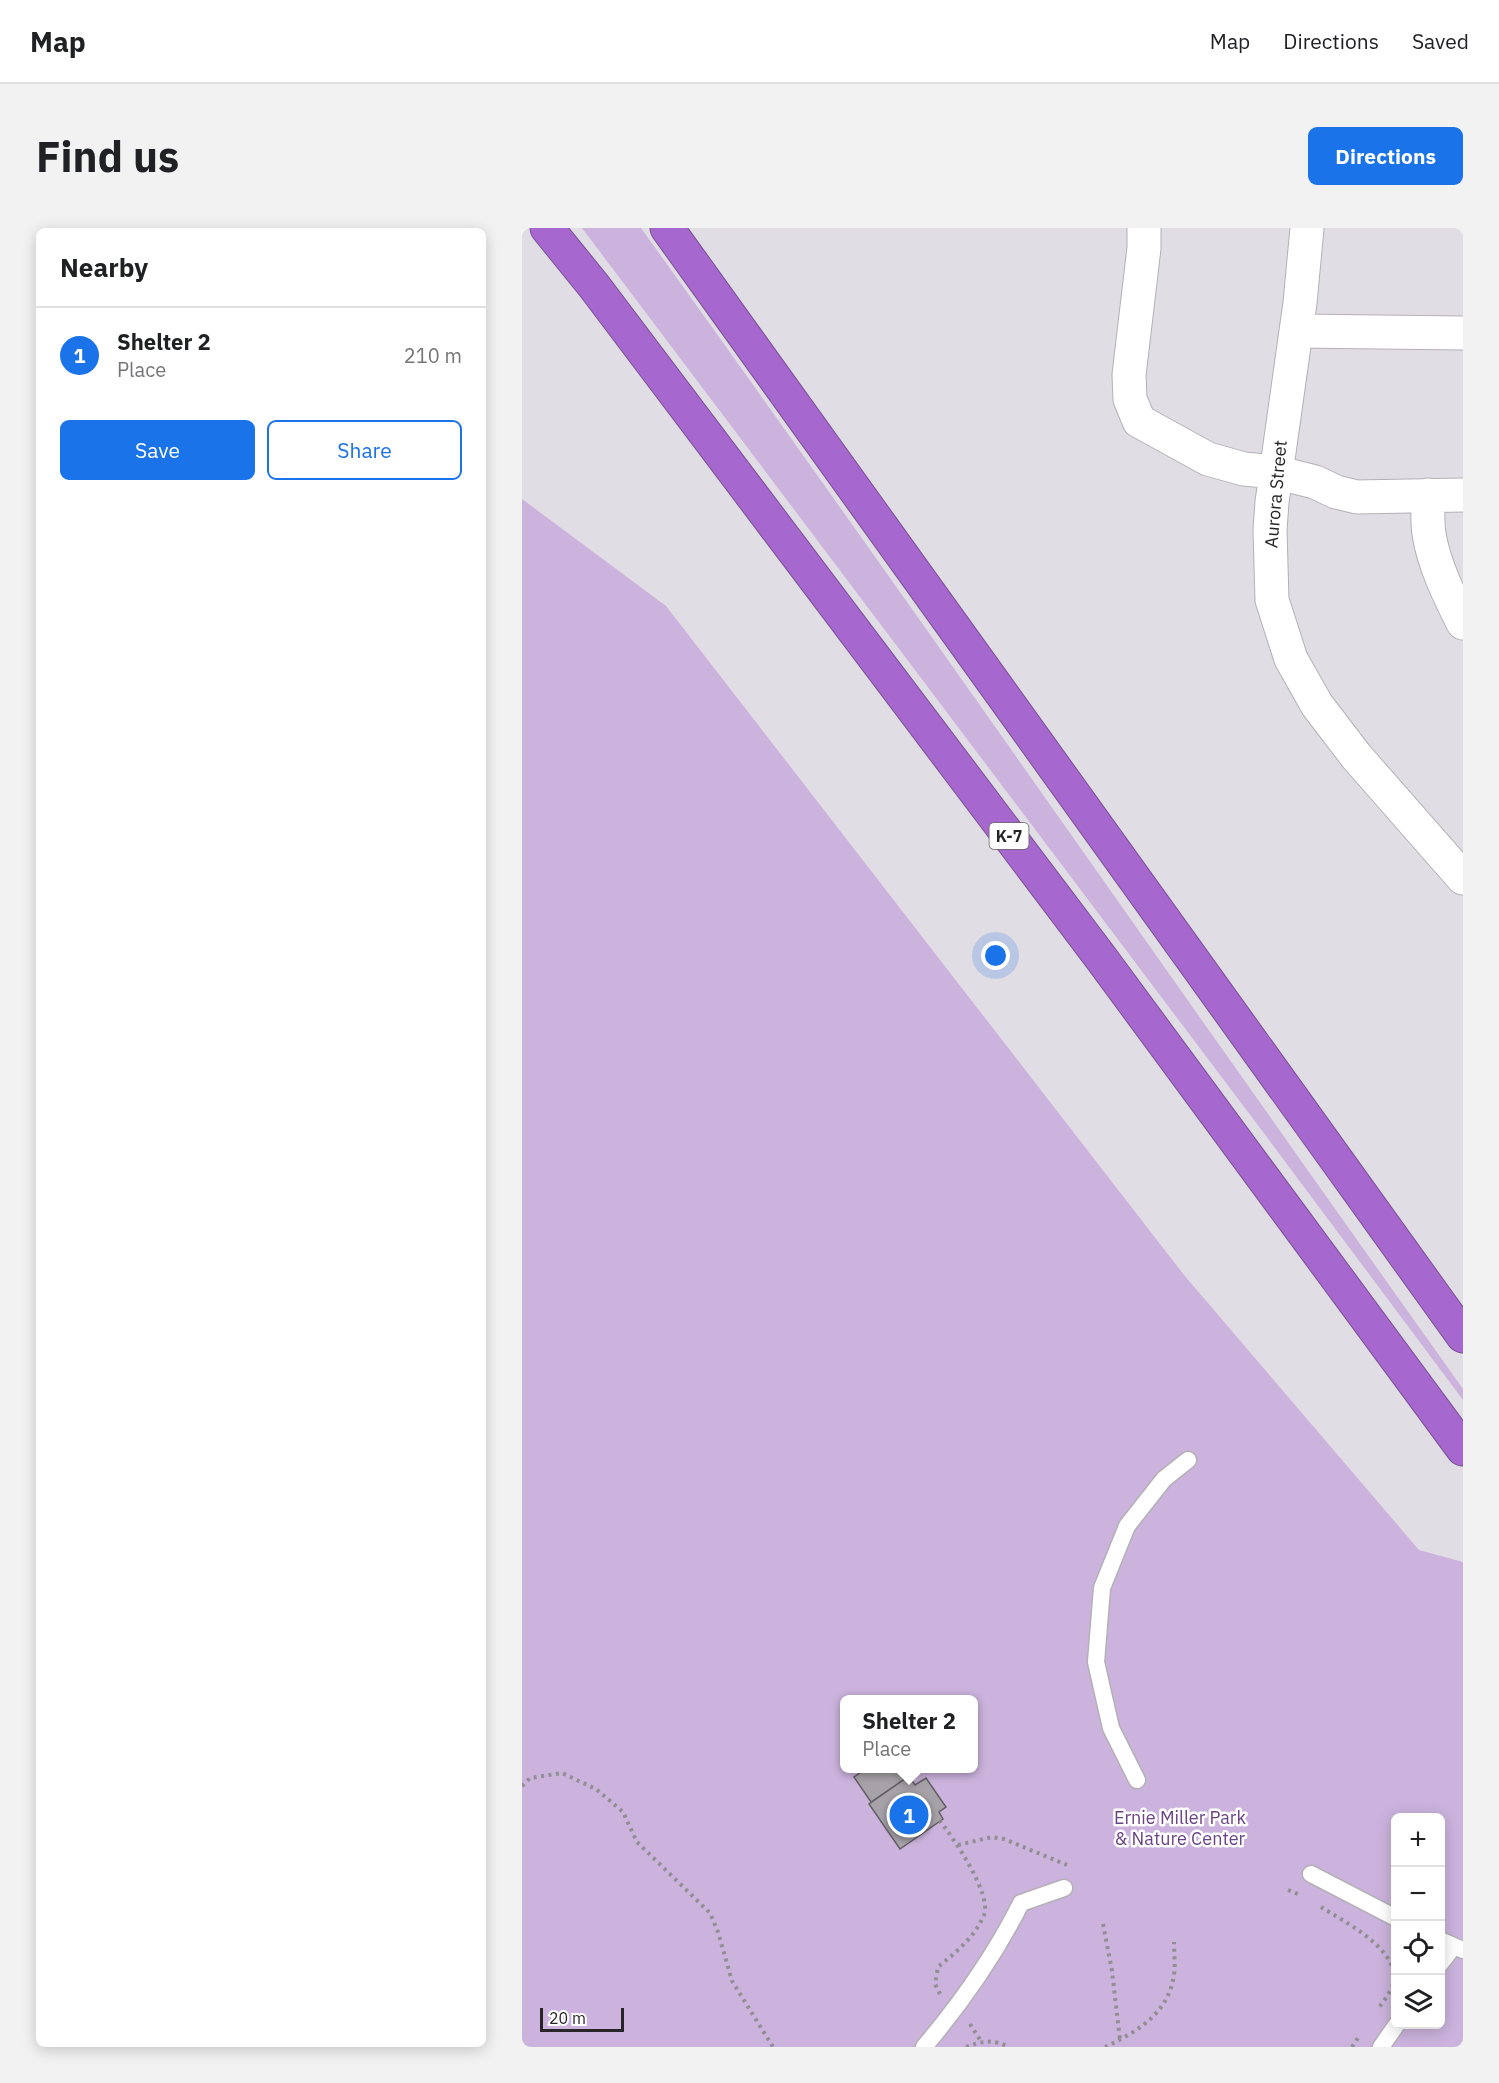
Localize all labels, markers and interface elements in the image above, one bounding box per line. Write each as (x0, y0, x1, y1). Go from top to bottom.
text: Map (30, 23, 86, 60)
text: Map (1210, 27, 1250, 55)
text: Directions (1283, 27, 1379, 55)
text: Saved (1412, 27, 1469, 55)
button: Directions (1308, 127, 1463, 185)
text: Find us (36, 129, 179, 184)
text: Nearby (60, 250, 148, 284)
text: Shelter 2 (117, 327, 211, 356)
text: 1 (74, 342, 86, 369)
text: 210 m (404, 342, 462, 369)
text: Place (117, 356, 166, 383)
button: Save (60, 420, 255, 480)
button: Share (267, 420, 462, 480)
street label: Aurora Street (1259, 439, 1292, 549)
road number: K-7 (990, 823, 1028, 849)
your location (981, 941, 1010, 970)
popup (840, 1695, 978, 1773)
text: Shelter 2 (862, 1706, 956, 1735)
text: Place (862, 1735, 911, 1762)
pin: 1 (890, 1792, 928, 1838)
park label: Ernie Miller Park & Nature Center (1114, 1806, 1246, 1850)
map controls (1391, 1813, 1445, 2029)
button: + (1391, 1813, 1445, 1867)
button: − (1391, 1867, 1445, 1921)
button: locate (1391, 1921, 1445, 1975)
button: layers (1391, 1975, 1445, 2029)
scale bar (540, 2005, 624, 2032)
text: 20 m (549, 2008, 586, 2028)

